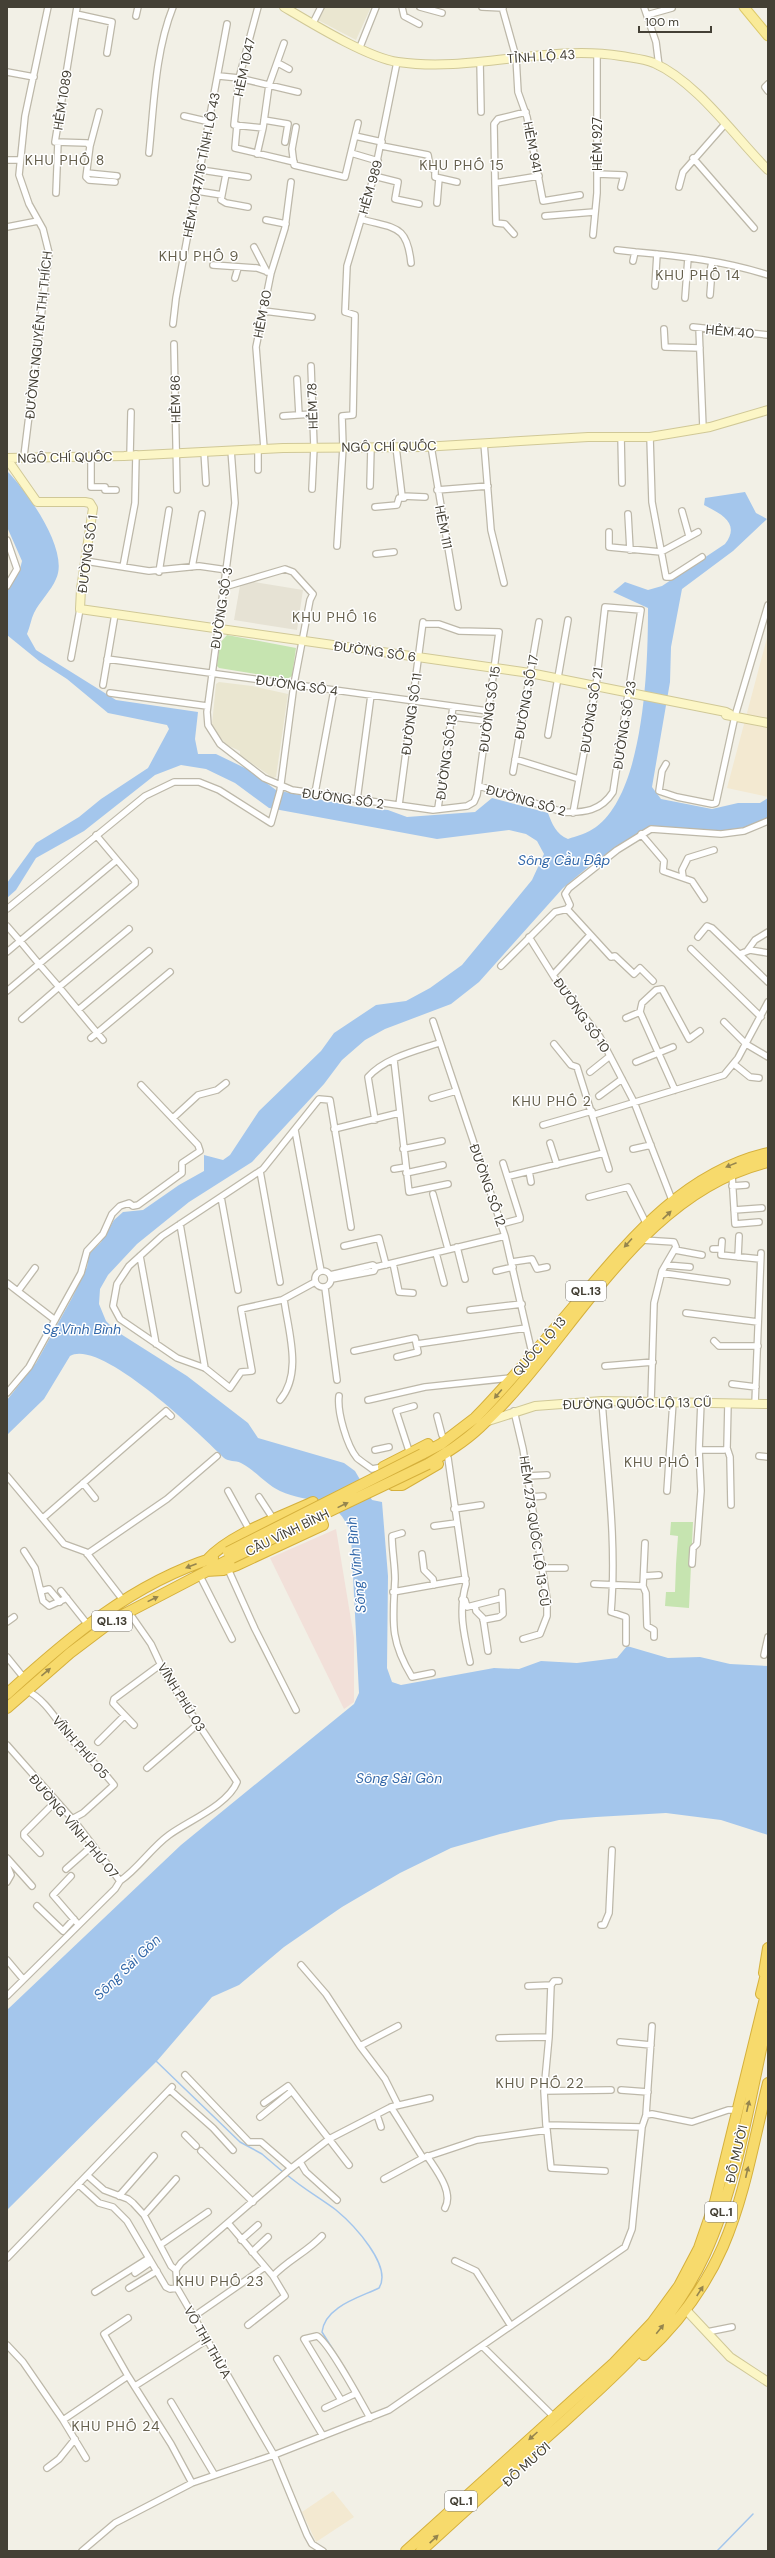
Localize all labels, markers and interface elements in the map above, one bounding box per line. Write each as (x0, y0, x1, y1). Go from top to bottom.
scale bar (639, 8, 711, 34)
text: 100 m (645, 14, 679, 30)
street label: HẺM 1047 (230, 36, 259, 98)
street label: TỈNH LỘ 43 (506, 46, 576, 67)
street label: HẺM 1089 (49, 69, 76, 131)
street label: HẺM 1047/16 TỈNH LỘ 43 (179, 91, 224, 239)
street label: HẺM 927 (589, 117, 606, 171)
street label: HẺM 941 (519, 120, 546, 174)
district label: KHU PHỐ 8 (25, 151, 105, 169)
district label: KHU PHỐ 15 (419, 156, 505, 174)
street label: HẺM 989 (355, 158, 386, 216)
district label: KHU PHỐ 9 (159, 247, 239, 265)
street label: ĐƯỜNG NGUYỄN THỊ THÍCH (20, 250, 56, 420)
district label: KHU PHỐ 14 (655, 266, 741, 284)
street label: HẺM 80 (249, 288, 276, 340)
street label: HẺM 40 (705, 321, 755, 342)
street label: HẺM 86 (167, 375, 184, 423)
street label: HẺM 78 (303, 382, 322, 430)
street label: NGÔ CHÍ QUỐC (341, 436, 437, 456)
street label: NGÔ CHÍ QUỐC (17, 447, 113, 467)
street label: HẺM 111 (431, 504, 456, 550)
street label: ĐƯỜNG SỐ 1 (74, 514, 101, 594)
street label: ĐƯỜNG SỐ 3 (207, 566, 236, 650)
district label: KHU PHỐ 16 (292, 608, 378, 626)
street label: ĐƯỜNG SỐ 6 (333, 637, 417, 666)
street label: ĐƯỜNG SỐ 17 (511, 653, 542, 741)
street label: ĐƯỜNG SỐ 15 (475, 665, 504, 753)
street label: ĐƯỜNG SỐ 21 (576, 666, 607, 754)
street label: ĐƯỜNG SỐ 4 (255, 671, 339, 700)
street label: ĐƯỜNG SỐ 11 (397, 672, 426, 756)
street label: ĐƯỜNG SỐ 23 (609, 679, 640, 771)
street label: ĐƯỜNG SỐ 13 (432, 713, 461, 801)
street label: ĐƯỜNG SỐ 2 (484, 781, 568, 820)
street label: ĐƯỜNG SỐ 2 (301, 784, 385, 813)
water label: Sông Cầu Đập (518, 851, 611, 869)
street label: ĐƯỜNG SỐ 10 (549, 974, 614, 1056)
district label: KHU PHỐ 2 (512, 1092, 592, 1110)
street label: ĐƯỜNG SỐ 12 (465, 1142, 510, 1229)
one-way arrow (725, 1163, 737, 1169)
one-way arrow (663, 1211, 672, 1220)
one-way arrow (624, 1237, 633, 1248)
road number: QL.13 (566, 1281, 606, 1301)
street label: QUỐC LỘ 13 (509, 1313, 570, 1380)
water label: Sg.Vĩnh Bình (43, 1320, 121, 1338)
one-way arrow (493, 1389, 502, 1399)
street label: ĐƯỜNG QUỐC LỘ 13 CŨ (563, 1394, 711, 1413)
district label: KHU PHỐ 1 (624, 1453, 700, 1471)
street label: HẺM 273 QUỐC LỘ 13 CŨ (516, 1455, 553, 1607)
one-way arrow (337, 1502, 349, 1508)
street label: CẦU VĨNH BÌNH (242, 1504, 332, 1560)
water label: Sông Vĩnh Bình (342, 1516, 370, 1614)
one-way arrow (185, 1564, 197, 1570)
one-way arrow (147, 1596, 159, 1602)
road number: QL.13 (92, 1611, 132, 1631)
street label: VĨNH PHÚ 03 (154, 1659, 210, 1735)
one-way arrow (41, 1668, 52, 1677)
street label: VĨNH PHÚ 05 (49, 1712, 113, 1782)
water label: Sông Sài Gòn (356, 1769, 442, 1787)
street label: ĐƯỜNG VĨNH PHÚ 07 (25, 1770, 123, 1882)
water label: Sông Sài Gòn (90, 1930, 164, 2004)
district label: KHU PHỐ 22 (496, 2074, 584, 2092)
one-way arrow (745, 2100, 751, 2112)
street label: ĐỖ MƯỜI (722, 2123, 751, 2185)
one-way arrow (745, 2165, 751, 2178)
road number: QL.1 (705, 2202, 737, 2222)
district label: KHU PHỐ 23 (175, 2272, 265, 2290)
one-way arrow (696, 2286, 704, 2297)
street label: VÕ THỊ THỪA (180, 2303, 235, 2382)
one-way arrow (655, 2323, 664, 2334)
district label: KHU PHỐ 24 (71, 2417, 161, 2435)
one-way arrow (528, 2431, 539, 2440)
street label: ĐỖ MƯỜI (499, 2438, 554, 2490)
road number: QL.1 (445, 2491, 477, 2511)
one-way arrow (429, 2534, 439, 2544)

